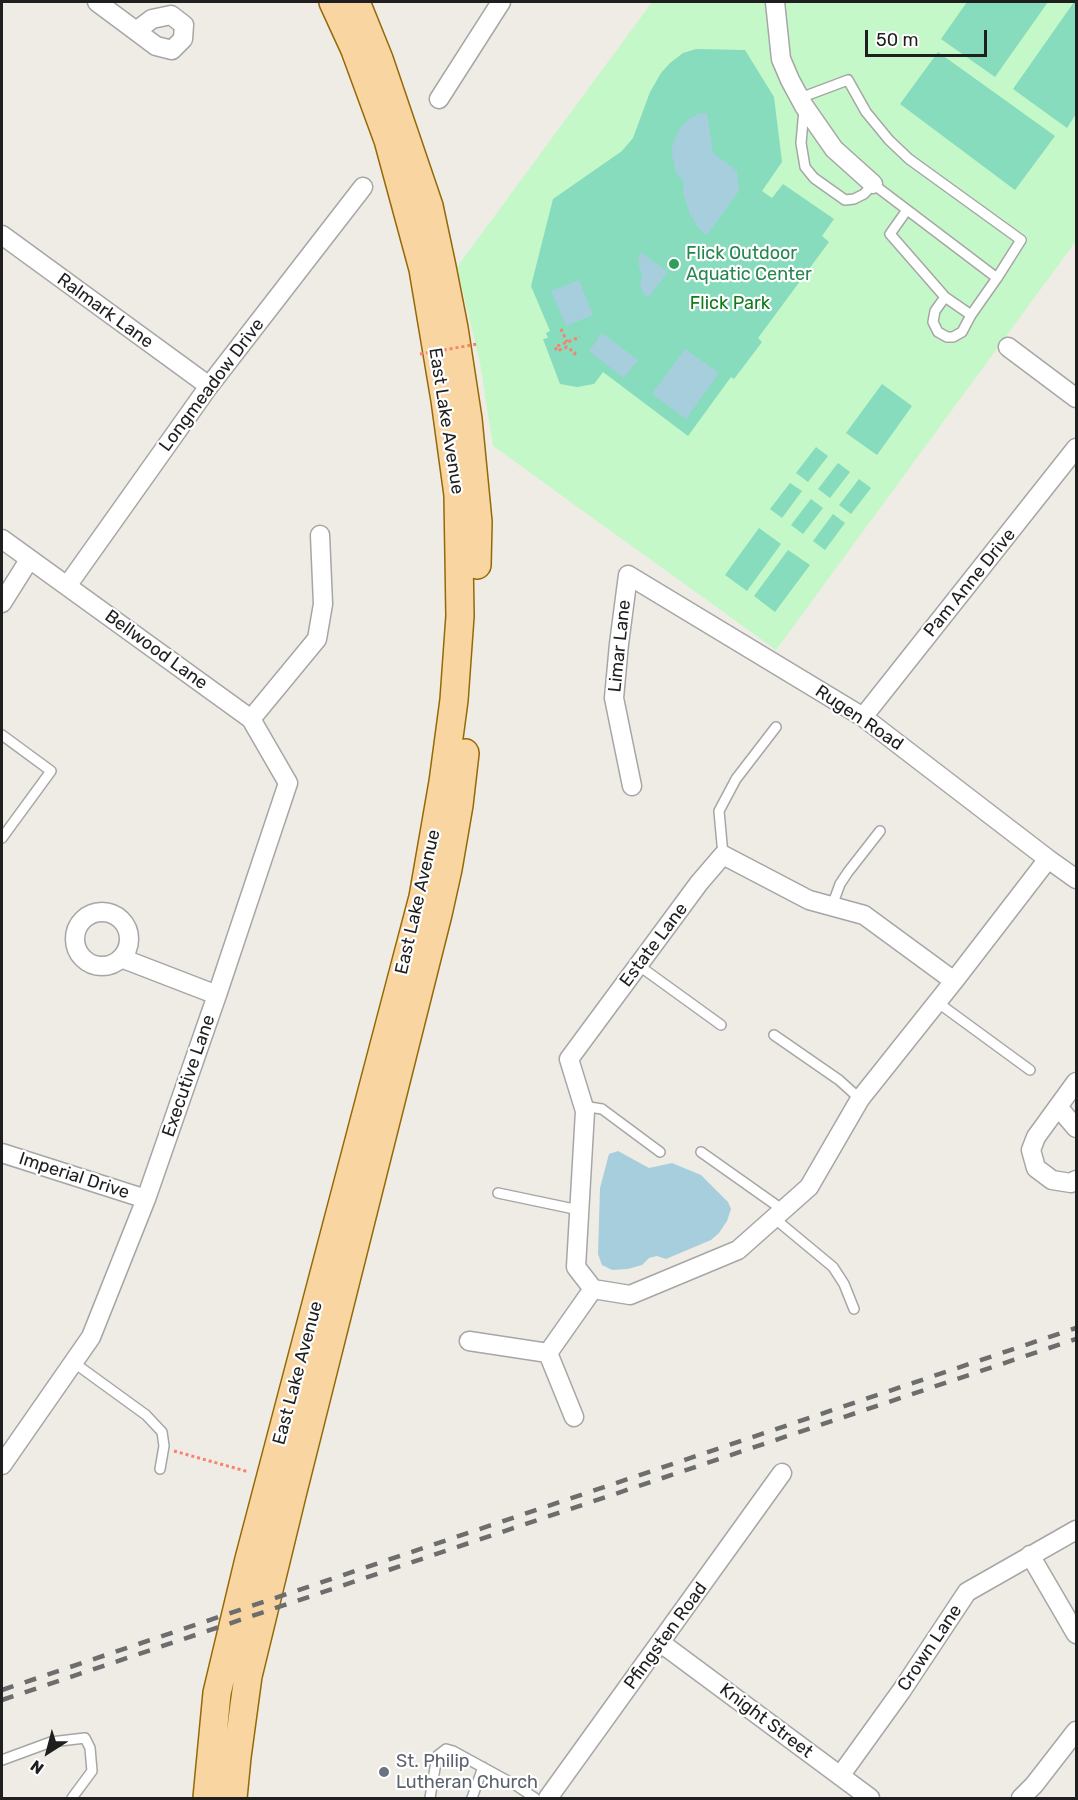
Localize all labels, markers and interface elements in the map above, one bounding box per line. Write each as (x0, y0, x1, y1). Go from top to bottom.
scale bar (868, 18, 990, 56)
text: 50 m (876, 29, 919, 51)
place label: Flick Outdoor Aquatic Center (686, 243, 812, 286)
marker: Flick Outdoor Aquatic Center (667, 257, 681, 271)
street label: Ralmark Lane (53, 269, 157, 353)
park label: Flick Park (690, 293, 770, 315)
street label: Longmeadow Drive (155, 314, 269, 456)
street label: East Lake Avenue (424, 346, 468, 496)
street label: Pam Anne Drive (920, 524, 1020, 642)
street label: Limar Lane (604, 599, 636, 693)
street label: Bellwood Lane (100, 605, 212, 695)
street label: Rugen Road (811, 681, 907, 755)
street label: East Lake Avenue (391, 828, 445, 976)
street label: Estate Lane (615, 899, 693, 991)
street label: Executive Lane (158, 1012, 220, 1140)
street label: Imperial Drive (16, 1148, 132, 1204)
street label: East Lake Avenue (268, 1299, 328, 1447)
street label: Pfingsten Road (620, 1578, 712, 1694)
street label: Crown Lane (893, 1601, 967, 1695)
street label: Knight Street (715, 1679, 817, 1763)
north arrow (18, 1722, 78, 1782)
place label: St. Philip Lutheran Church (396, 1751, 538, 1794)
text: N (27, 1756, 47, 1778)
marker: St. Philip Lutheran Church (377, 1765, 391, 1779)

